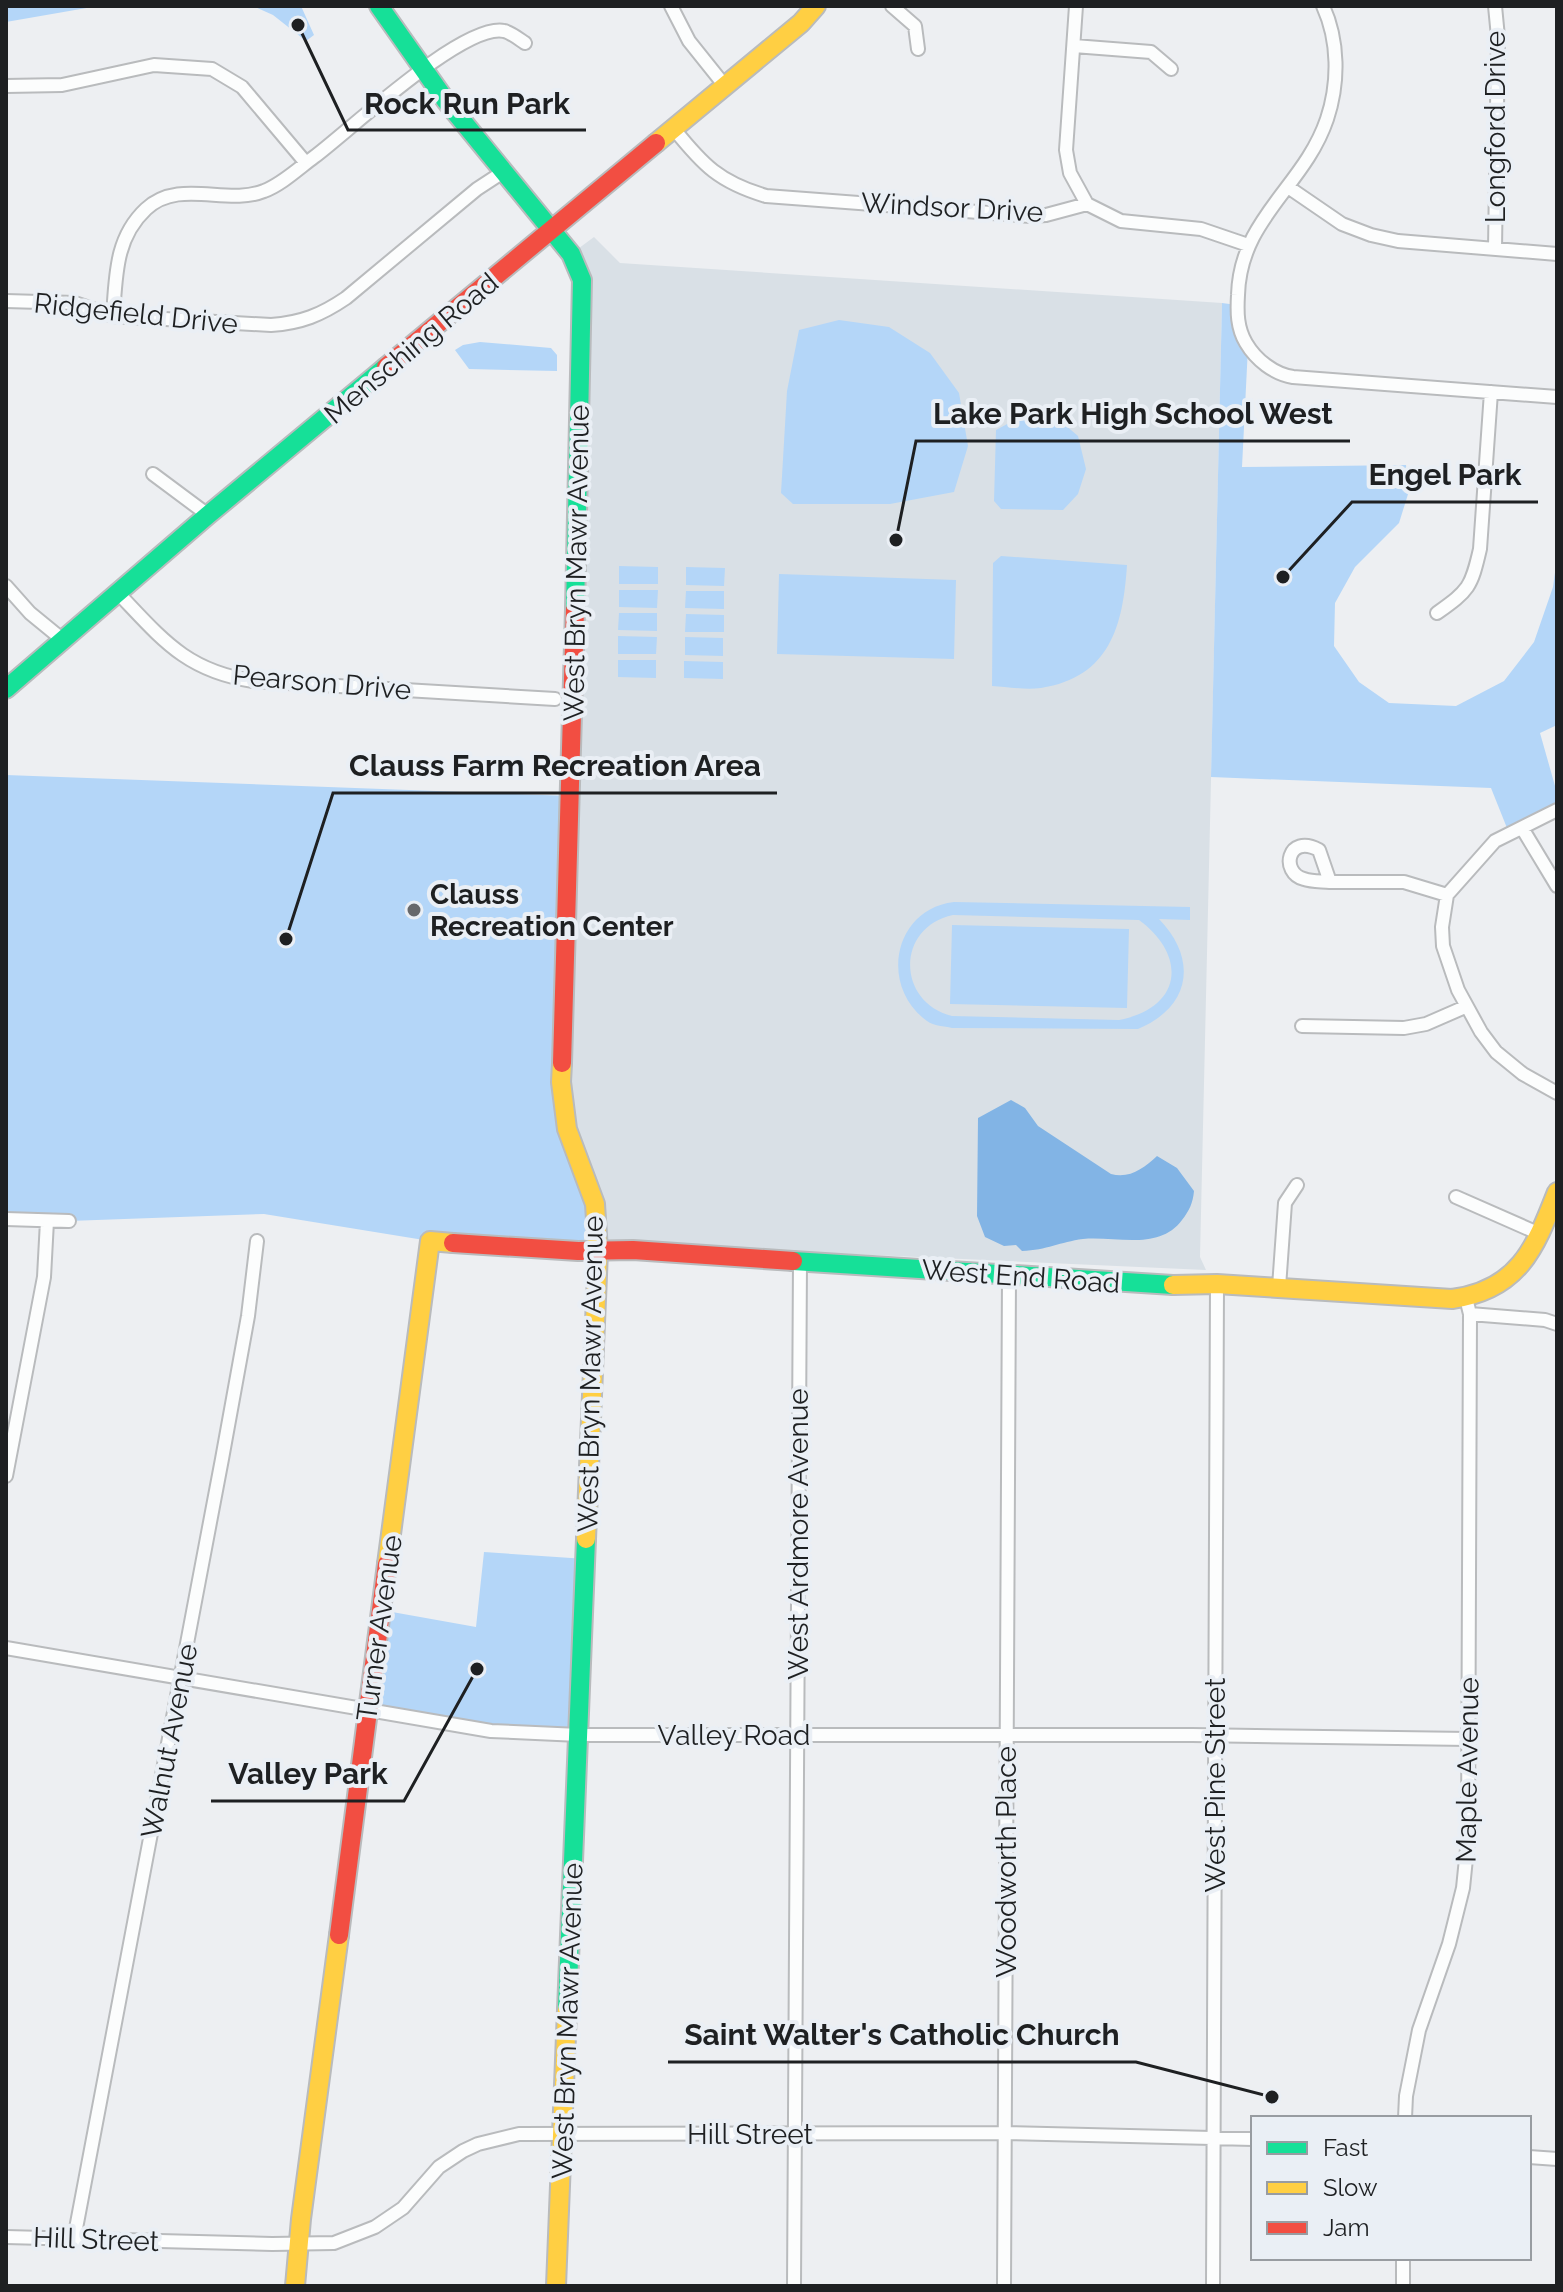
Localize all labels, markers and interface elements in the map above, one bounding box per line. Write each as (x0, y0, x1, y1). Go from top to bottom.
street label: Longford Drive (1479, 31, 1512, 223)
callout: Rock Run Park (348, 76, 586, 130)
text: Rock Run Park (364, 86, 570, 121)
street label: Windsor Drive (860, 186, 1044, 229)
street label: Mensching Road (318, 266, 505, 431)
street label: Ridgefield Drive (32, 286, 240, 341)
callout: Lake Park High School West (916, 387, 1350, 441)
text: Lake Park High School West (933, 396, 1333, 431)
street label: West Bryn Mawr Avenue (557, 404, 596, 722)
callout: Engel Park (1352, 448, 1538, 502)
text: Engel Park (1368, 457, 1522, 492)
street label: Pearson Drive (231, 658, 413, 707)
callout: Clauss Farm Recreation Area (333, 739, 777, 793)
text: Clauss Farm Recreation Area (349, 748, 761, 783)
place label: Clauss Recreation Center (430, 878, 674, 943)
marker: Clauss Recreation Center (405, 901, 423, 919)
street label: West Bryn Mawr Avenue (571, 1215, 610, 1533)
street label: West End Road (921, 1253, 1121, 1300)
street label: West Ardmore Avenue (782, 1388, 815, 1680)
street label: Turner Avenue (350, 1533, 409, 1723)
street label: Walnut Avenue (134, 1641, 205, 1841)
street label: West Pine Street (1199, 1677, 1232, 1892)
street label: Maple Avenue (1449, 1677, 1486, 1863)
street label: Valley Road (658, 1719, 810, 1752)
street label: Woodworth Place (990, 1746, 1023, 1978)
callout: Valley Park (211, 1747, 404, 1801)
text: Valley Park (228, 1756, 388, 1791)
street label: West Bryn Mawr Avenue (545, 1862, 590, 2180)
callout: Saint Walter's Catholic Church (668, 2008, 1136, 2062)
text: Saint Walter's Catholic Church (684, 2017, 1120, 2052)
legend (1251, 2116, 1531, 2260)
street label: Hill Street (687, 2118, 814, 2151)
text: Fast (1323, 2133, 1368, 2162)
text: Slow (1323, 2173, 1378, 2202)
text: Jam (1323, 2213, 1369, 2242)
street label: Hill Street (32, 2221, 160, 2258)

